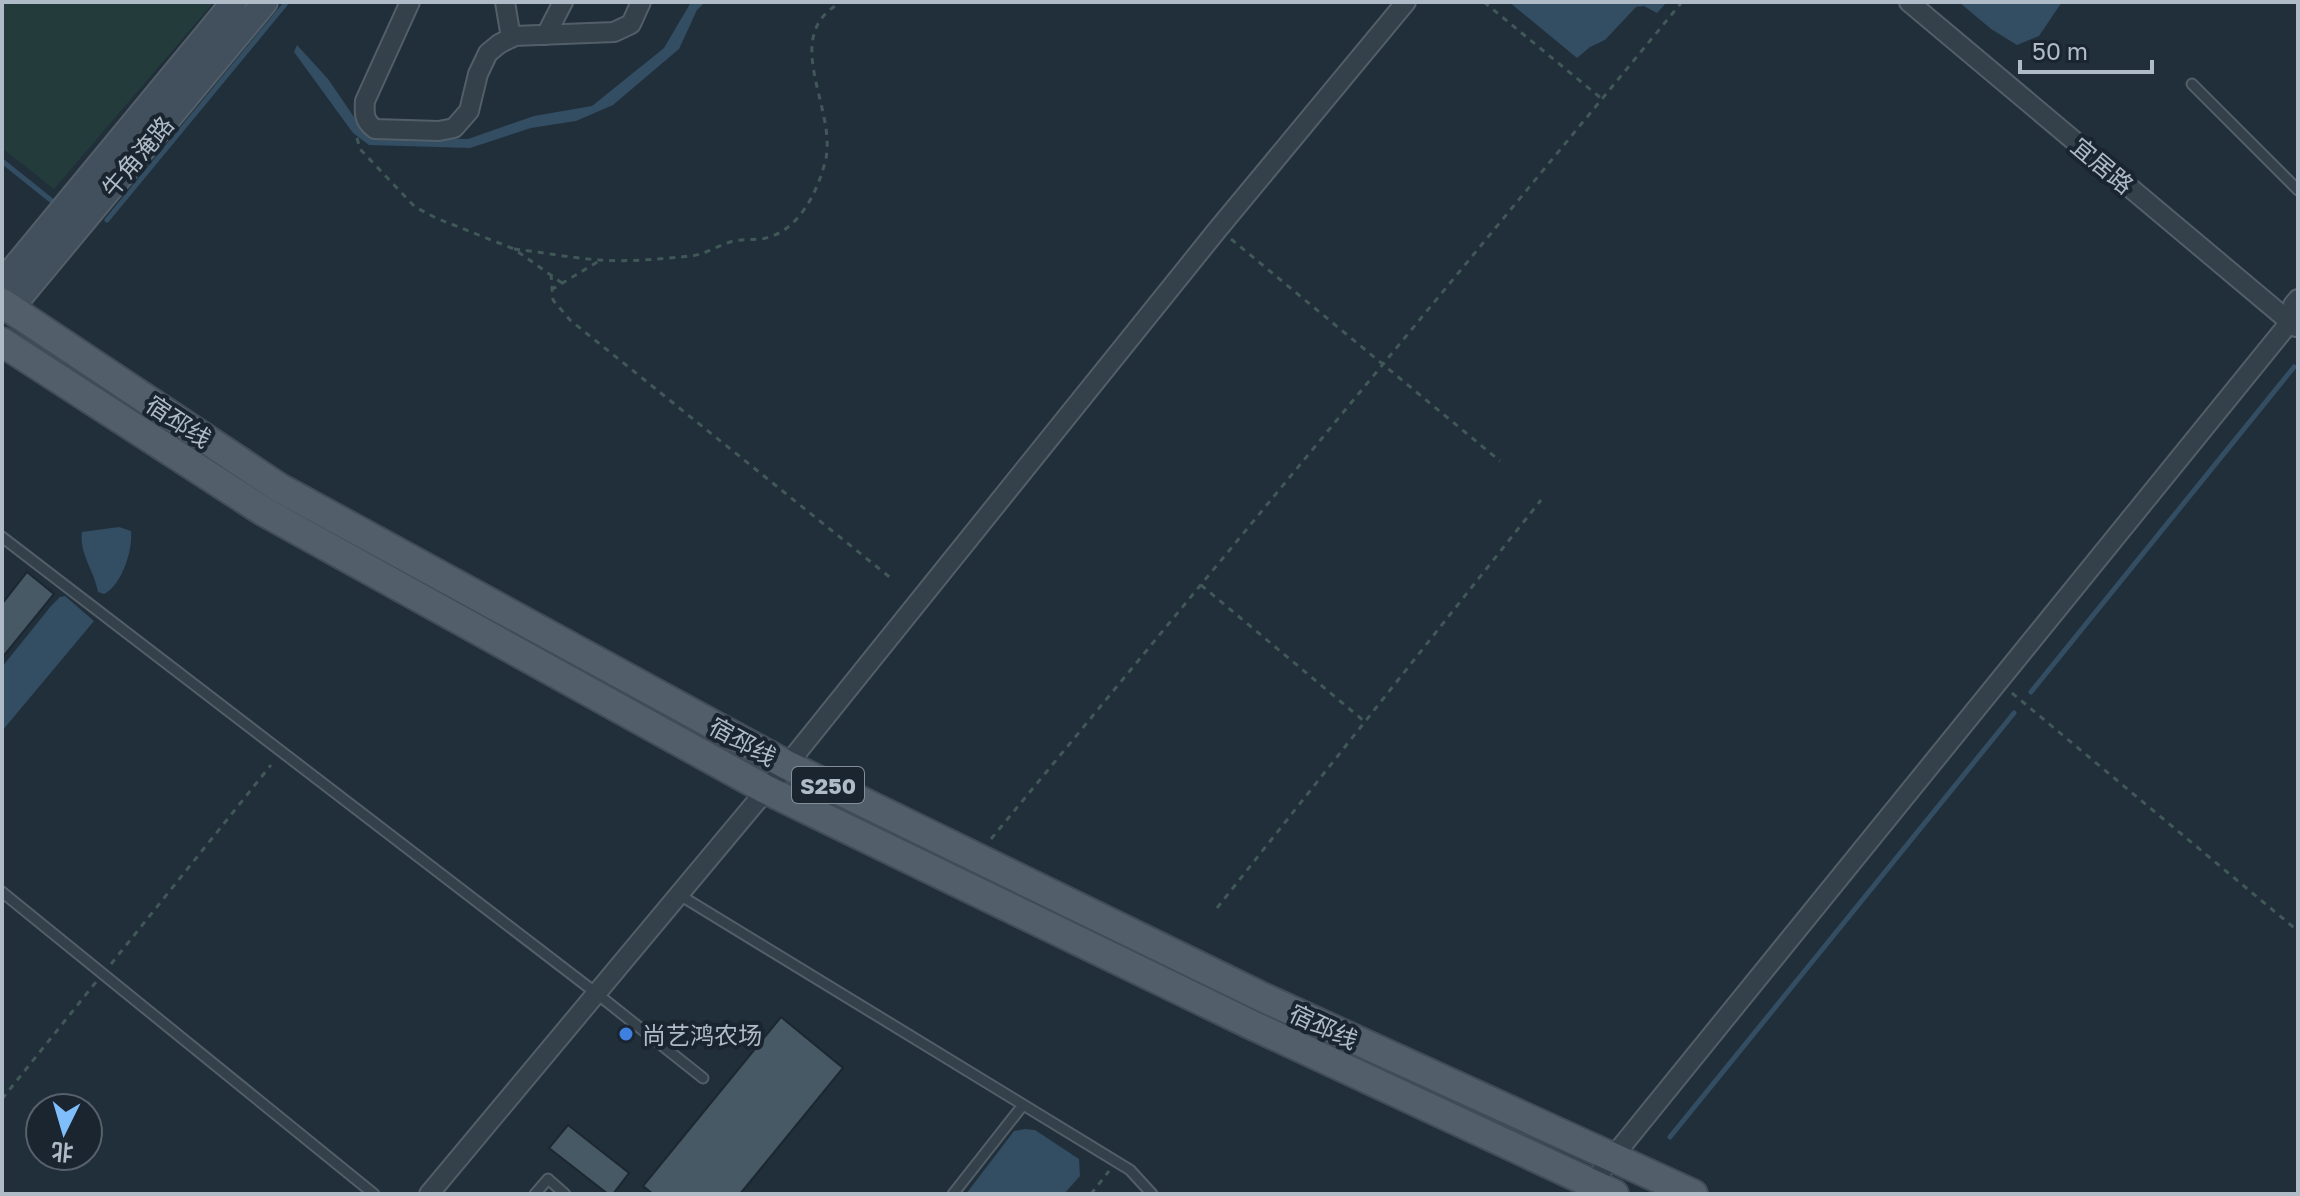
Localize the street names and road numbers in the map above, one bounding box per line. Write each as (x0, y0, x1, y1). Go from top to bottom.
street label: 牛角淹路 (95, 110, 179, 202)
street label: 宜居路 (2066, 131, 2140, 199)
street label: 宿邳线 (141, 389, 217, 453)
street label: 宿邳线 (704, 711, 782, 771)
road number: S250 (792, 767, 864, 803)
street label: 宿邳线 (1285, 998, 1363, 1054)

